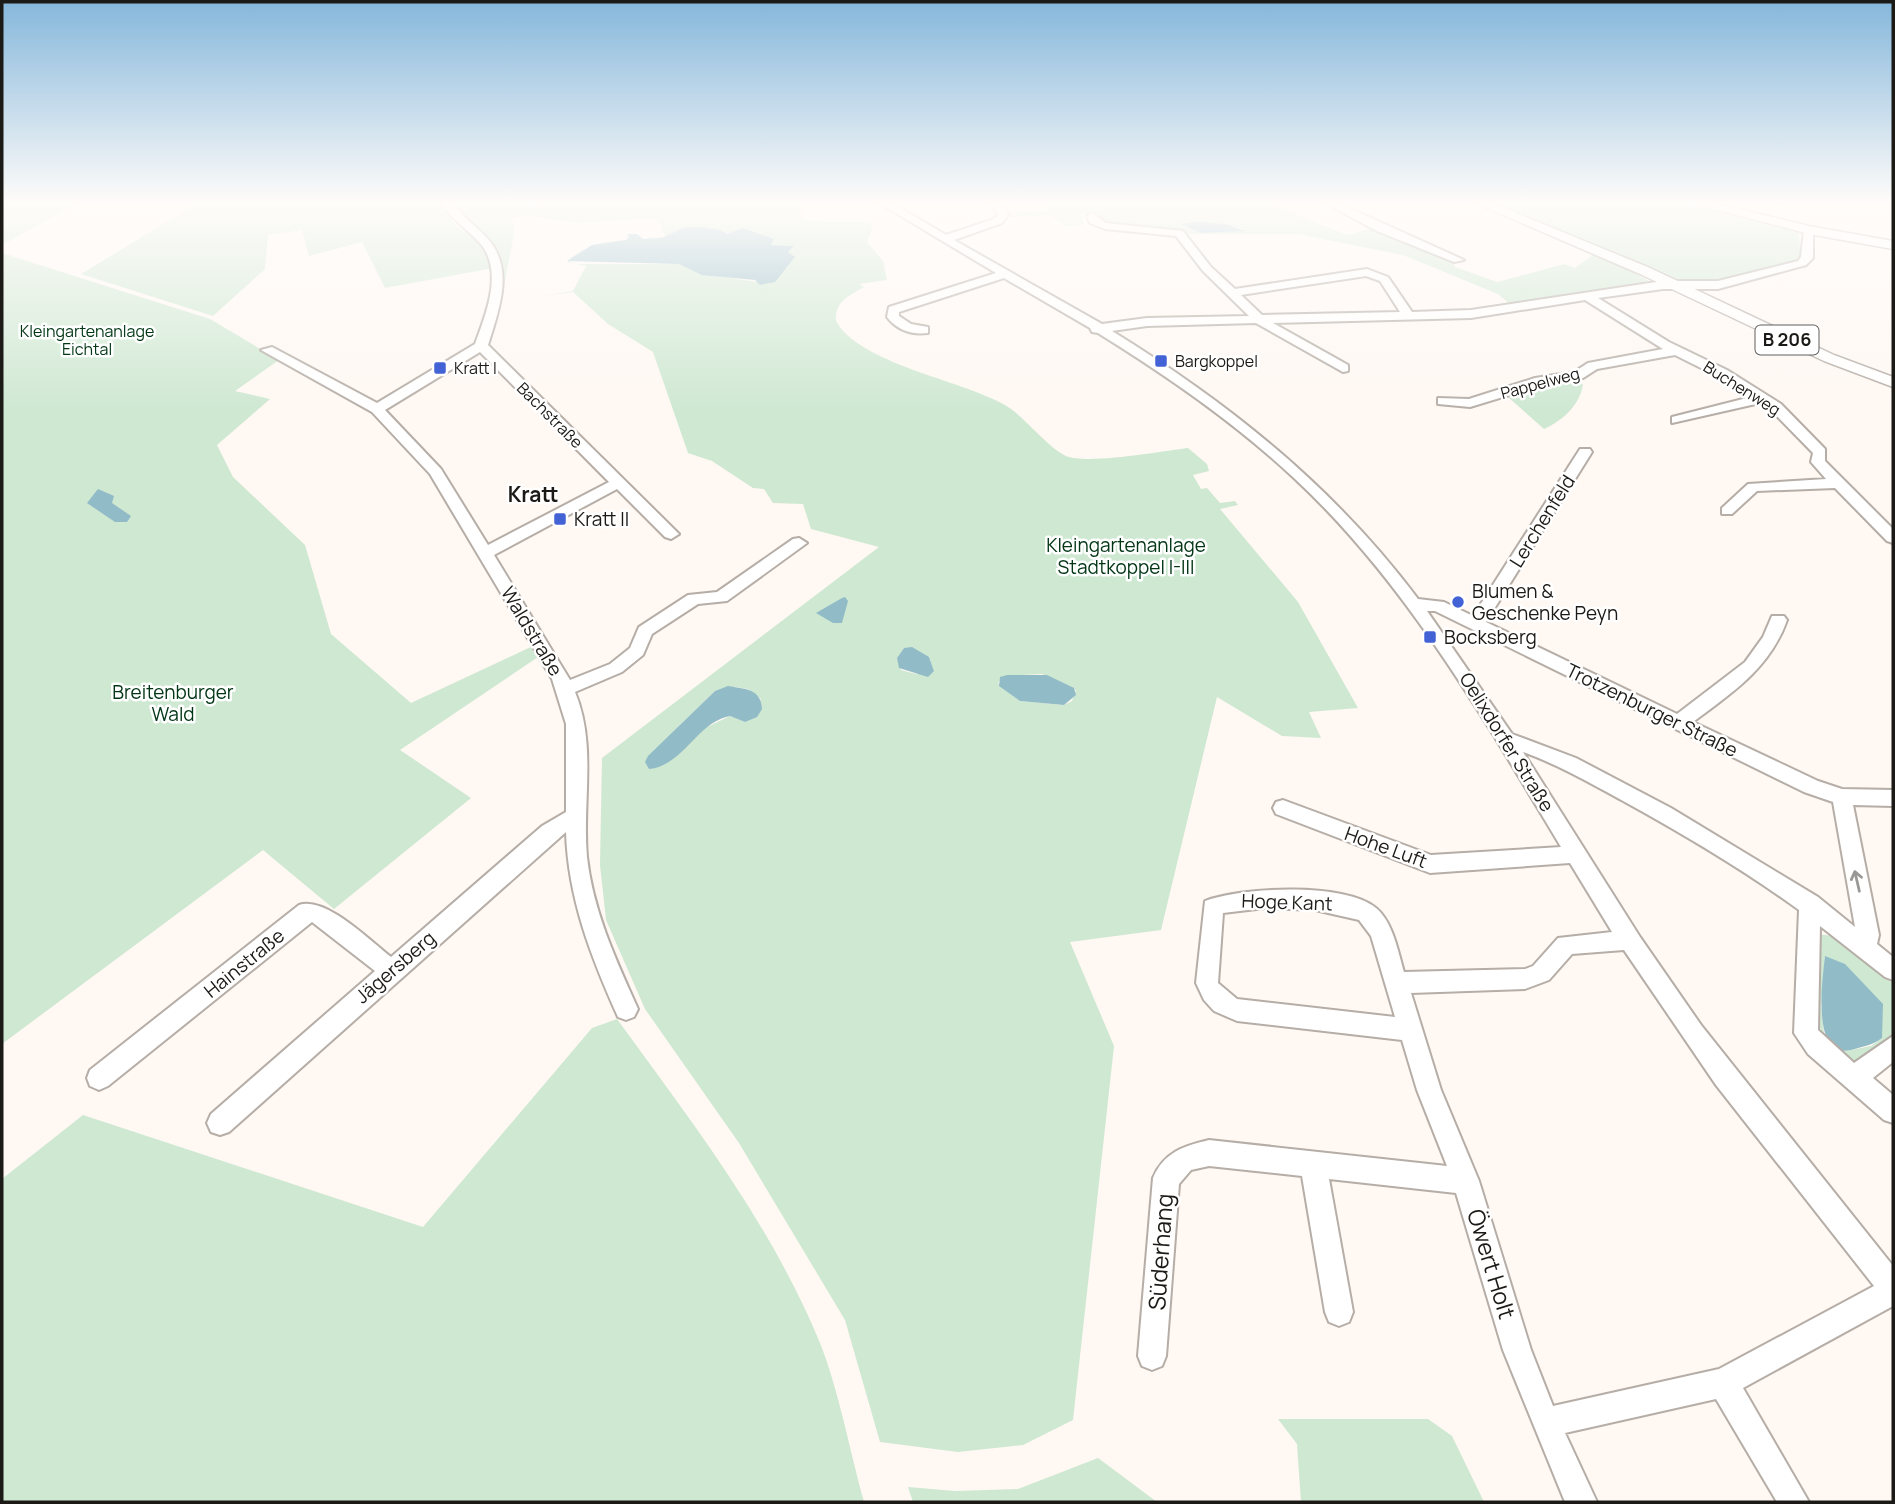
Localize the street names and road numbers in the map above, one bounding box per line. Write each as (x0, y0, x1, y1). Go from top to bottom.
road number: B 206 (1756, 326, 1818, 354)
street label: Buchenweg (1699, 356, 1785, 420)
street label: Pappelweg (1498, 362, 1582, 404)
street label: Bachstraße (512, 377, 588, 453)
street label: Lerchenfeld (1503, 470, 1581, 572)
street label: Waldstraße (495, 581, 569, 681)
street label: Trotzenburger Straße (1562, 657, 1742, 763)
street label: Oelixdorfer Straße (1454, 667, 1560, 817)
street label: Hohe Luft (1341, 820, 1431, 874)
street label: Hoge Kant (1241, 887, 1333, 917)
street label: Hainstraße (198, 923, 290, 1003)
street label: Jägersberg (349, 925, 441, 1009)
street label: Süderhang (1140, 1192, 1180, 1311)
street label: Öwert Holt (1460, 1205, 1524, 1323)

